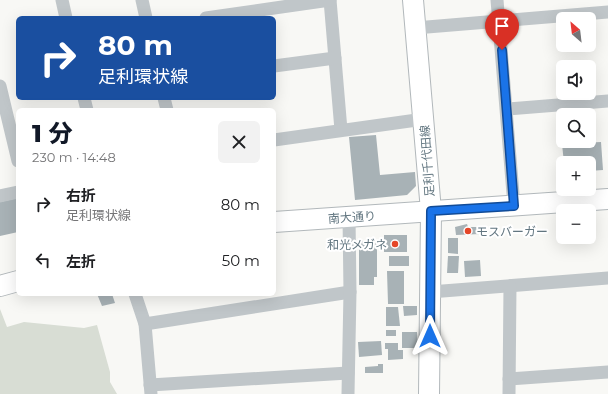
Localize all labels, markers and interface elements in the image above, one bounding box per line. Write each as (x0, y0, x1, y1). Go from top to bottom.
pin (485, 9, 519, 50)
north arrow (556, 12, 596, 52)
map controls (556, 12, 596, 244)
icon: arrive (491, 15, 513, 37)
text: 80 m (98, 28, 173, 62)
icon: right (32, 32, 84, 84)
button: sound (556, 60, 596, 100)
text: 足利環状線 (98, 66, 188, 88)
button: search (556, 108, 596, 148)
text: 1 分 (32, 119, 73, 148)
button: close (218, 121, 260, 163)
street label: 足利千代田線 (417, 125, 437, 197)
text: 230 m · 14:48 (32, 149, 116, 165)
button: + (556, 156, 596, 196)
text: 右折 (66, 186, 96, 205)
icon: right (32, 193, 54, 215)
text: 80 m (221, 195, 260, 214)
button: − (556, 204, 596, 244)
text: 足利環状線 (66, 207, 131, 223)
street label: 南大通り (328, 208, 376, 226)
place label: モスバーガー (476, 224, 548, 239)
marker: モスバーガー (463, 226, 473, 236)
place label: 和光メガネ (327, 237, 387, 252)
marker: 和光メガネ (390, 239, 400, 249)
icon: left (32, 249, 54, 271)
text: 50 m (222, 251, 260, 270)
text: 左折 (66, 252, 96, 271)
position arrow (409, 315, 451, 357)

